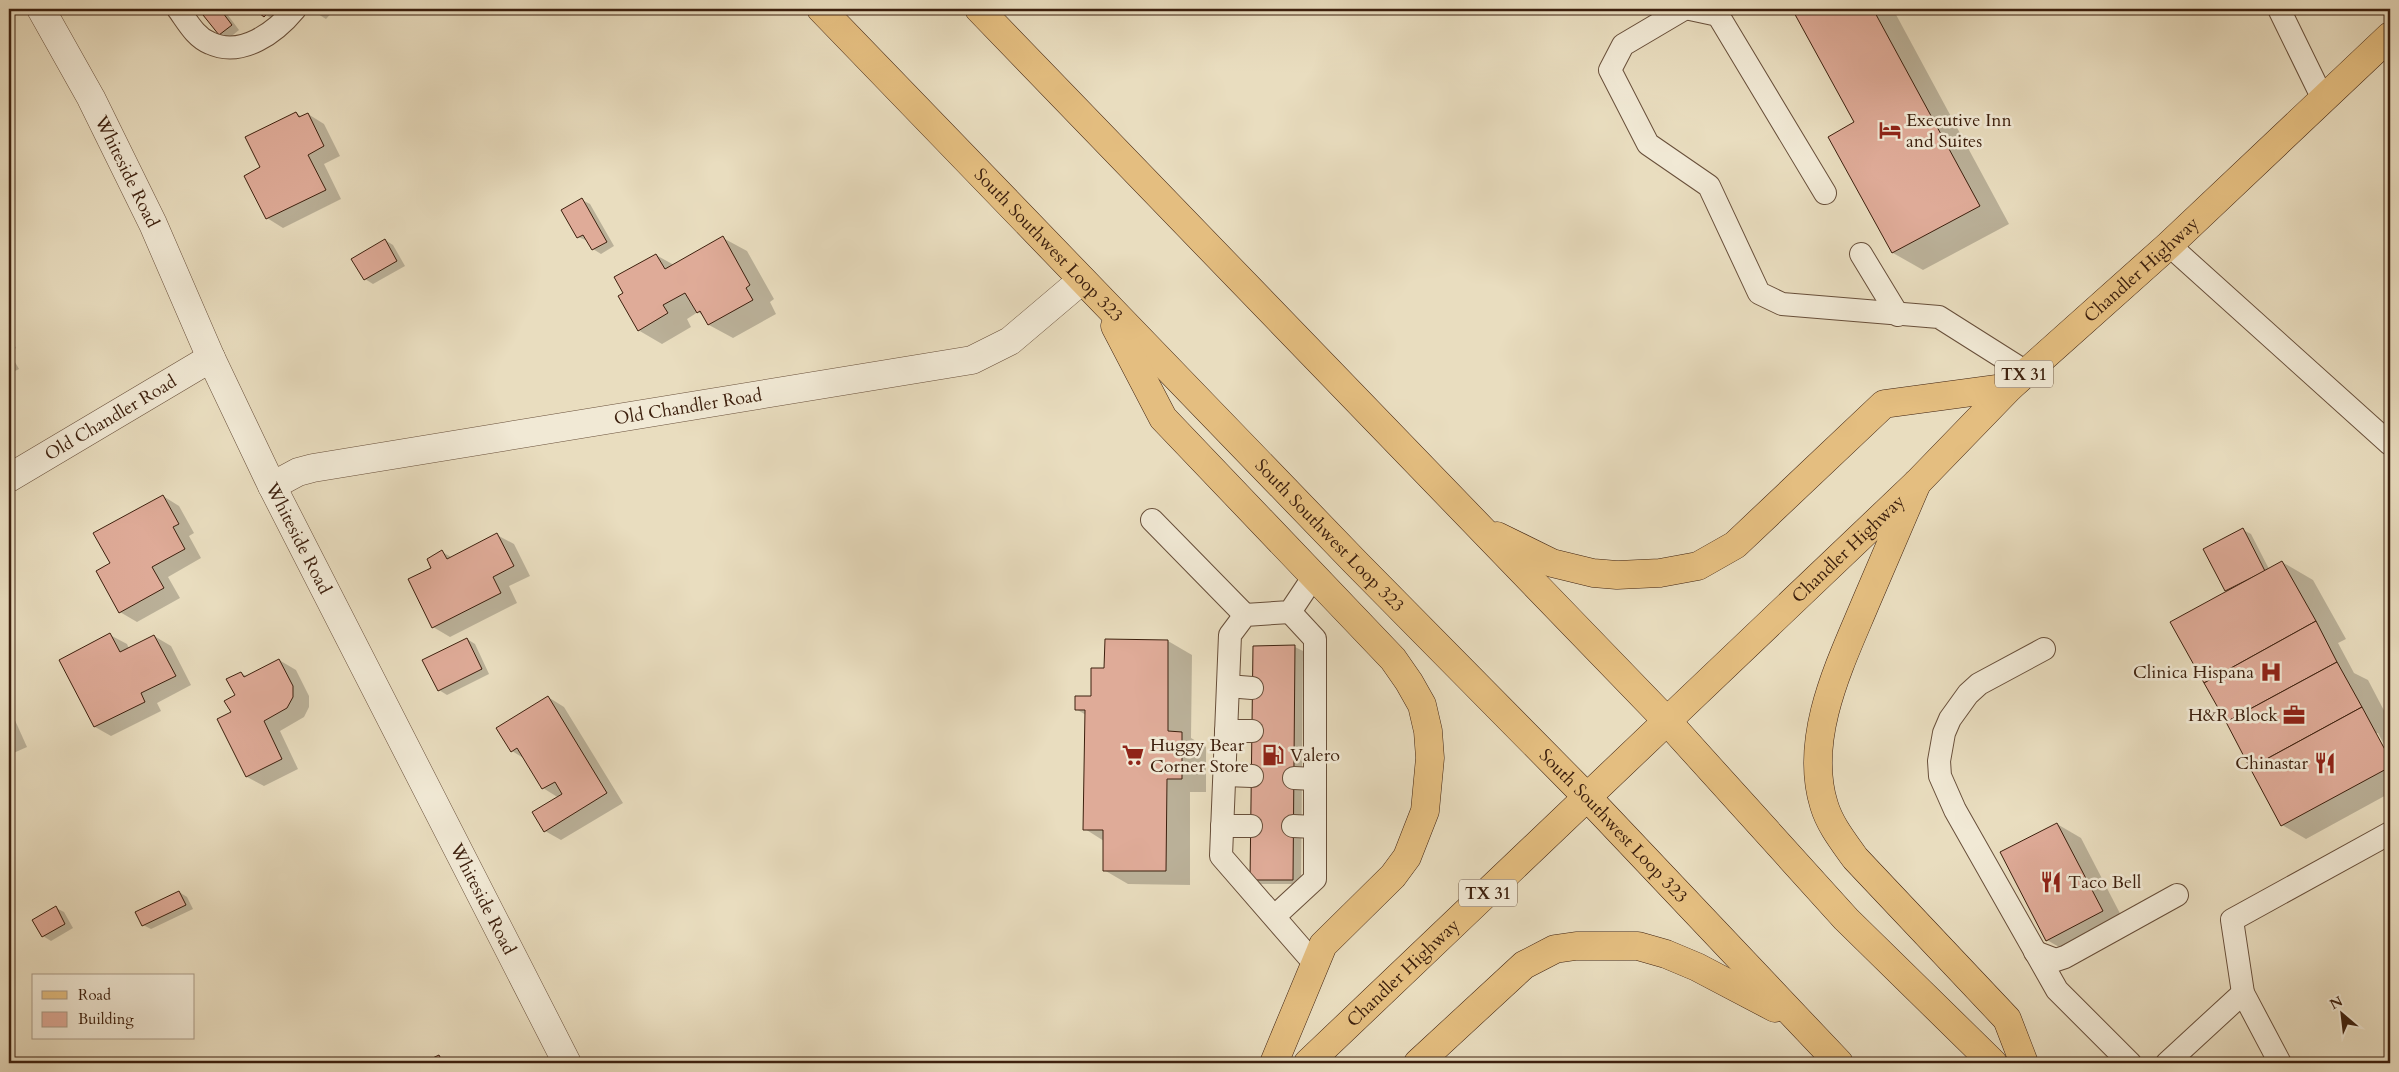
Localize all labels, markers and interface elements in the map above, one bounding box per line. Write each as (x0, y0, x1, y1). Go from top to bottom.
place label: Executive Inn and Suites (1906, 108, 2013, 154)
street label: Whiteside Road (88, 111, 165, 232)
hotel icon: Executive Inn and Suites (1877, 117, 1903, 143)
street label: South Southwest Loop 323 (968, 163, 1129, 328)
street label: Chandler Highway (2078, 211, 2205, 328)
road number: TX 31 (1995, 360, 2053, 388)
street label: Old Chandler Road (40, 369, 182, 467)
street label: Old Chandler Road (612, 383, 764, 431)
street label: South Southwest Loop 323 (1249, 453, 1410, 618)
street label: Whiteside Road (259, 478, 337, 599)
street label: Chandler Highway (1786, 489, 1911, 609)
hospital icon: Clinica Hispana (2258, 659, 2284, 685)
place label: Clinica Hispana (2133, 660, 2254, 685)
office icon: H&R Block (2281, 702, 2307, 728)
place label: H&R Block (2188, 703, 2278, 728)
place label: Huggy Bear Corner Store (1150, 733, 1249, 779)
supermarket icon: Huggy Bear Corner Store (1120, 742, 1146, 768)
fuel station icon: Valero (1260, 742, 1286, 768)
place label: Valero (1290, 743, 1340, 768)
street label: South Southwest Loop 323 (1533, 743, 1693, 909)
restaurant icon: Chinastar (2312, 750, 2338, 776)
place label: Chinastar (2235, 751, 2308, 776)
street label: Whiteside Road (443, 838, 522, 959)
restaurant icon: Taco Bell (2038, 869, 2064, 895)
place label: Taco Bell (2068, 870, 2142, 895)
road number: TX 31 (1459, 880, 1517, 906)
street label: Chandler Highway (1341, 913, 1465, 1033)
legend (32, 974, 195, 1040)
text: Road (78, 985, 111, 1005)
north arrow (2316, 990, 2366, 1040)
text: N (2326, 992, 2346, 1014)
text: Building (78, 1009, 134, 1029)

